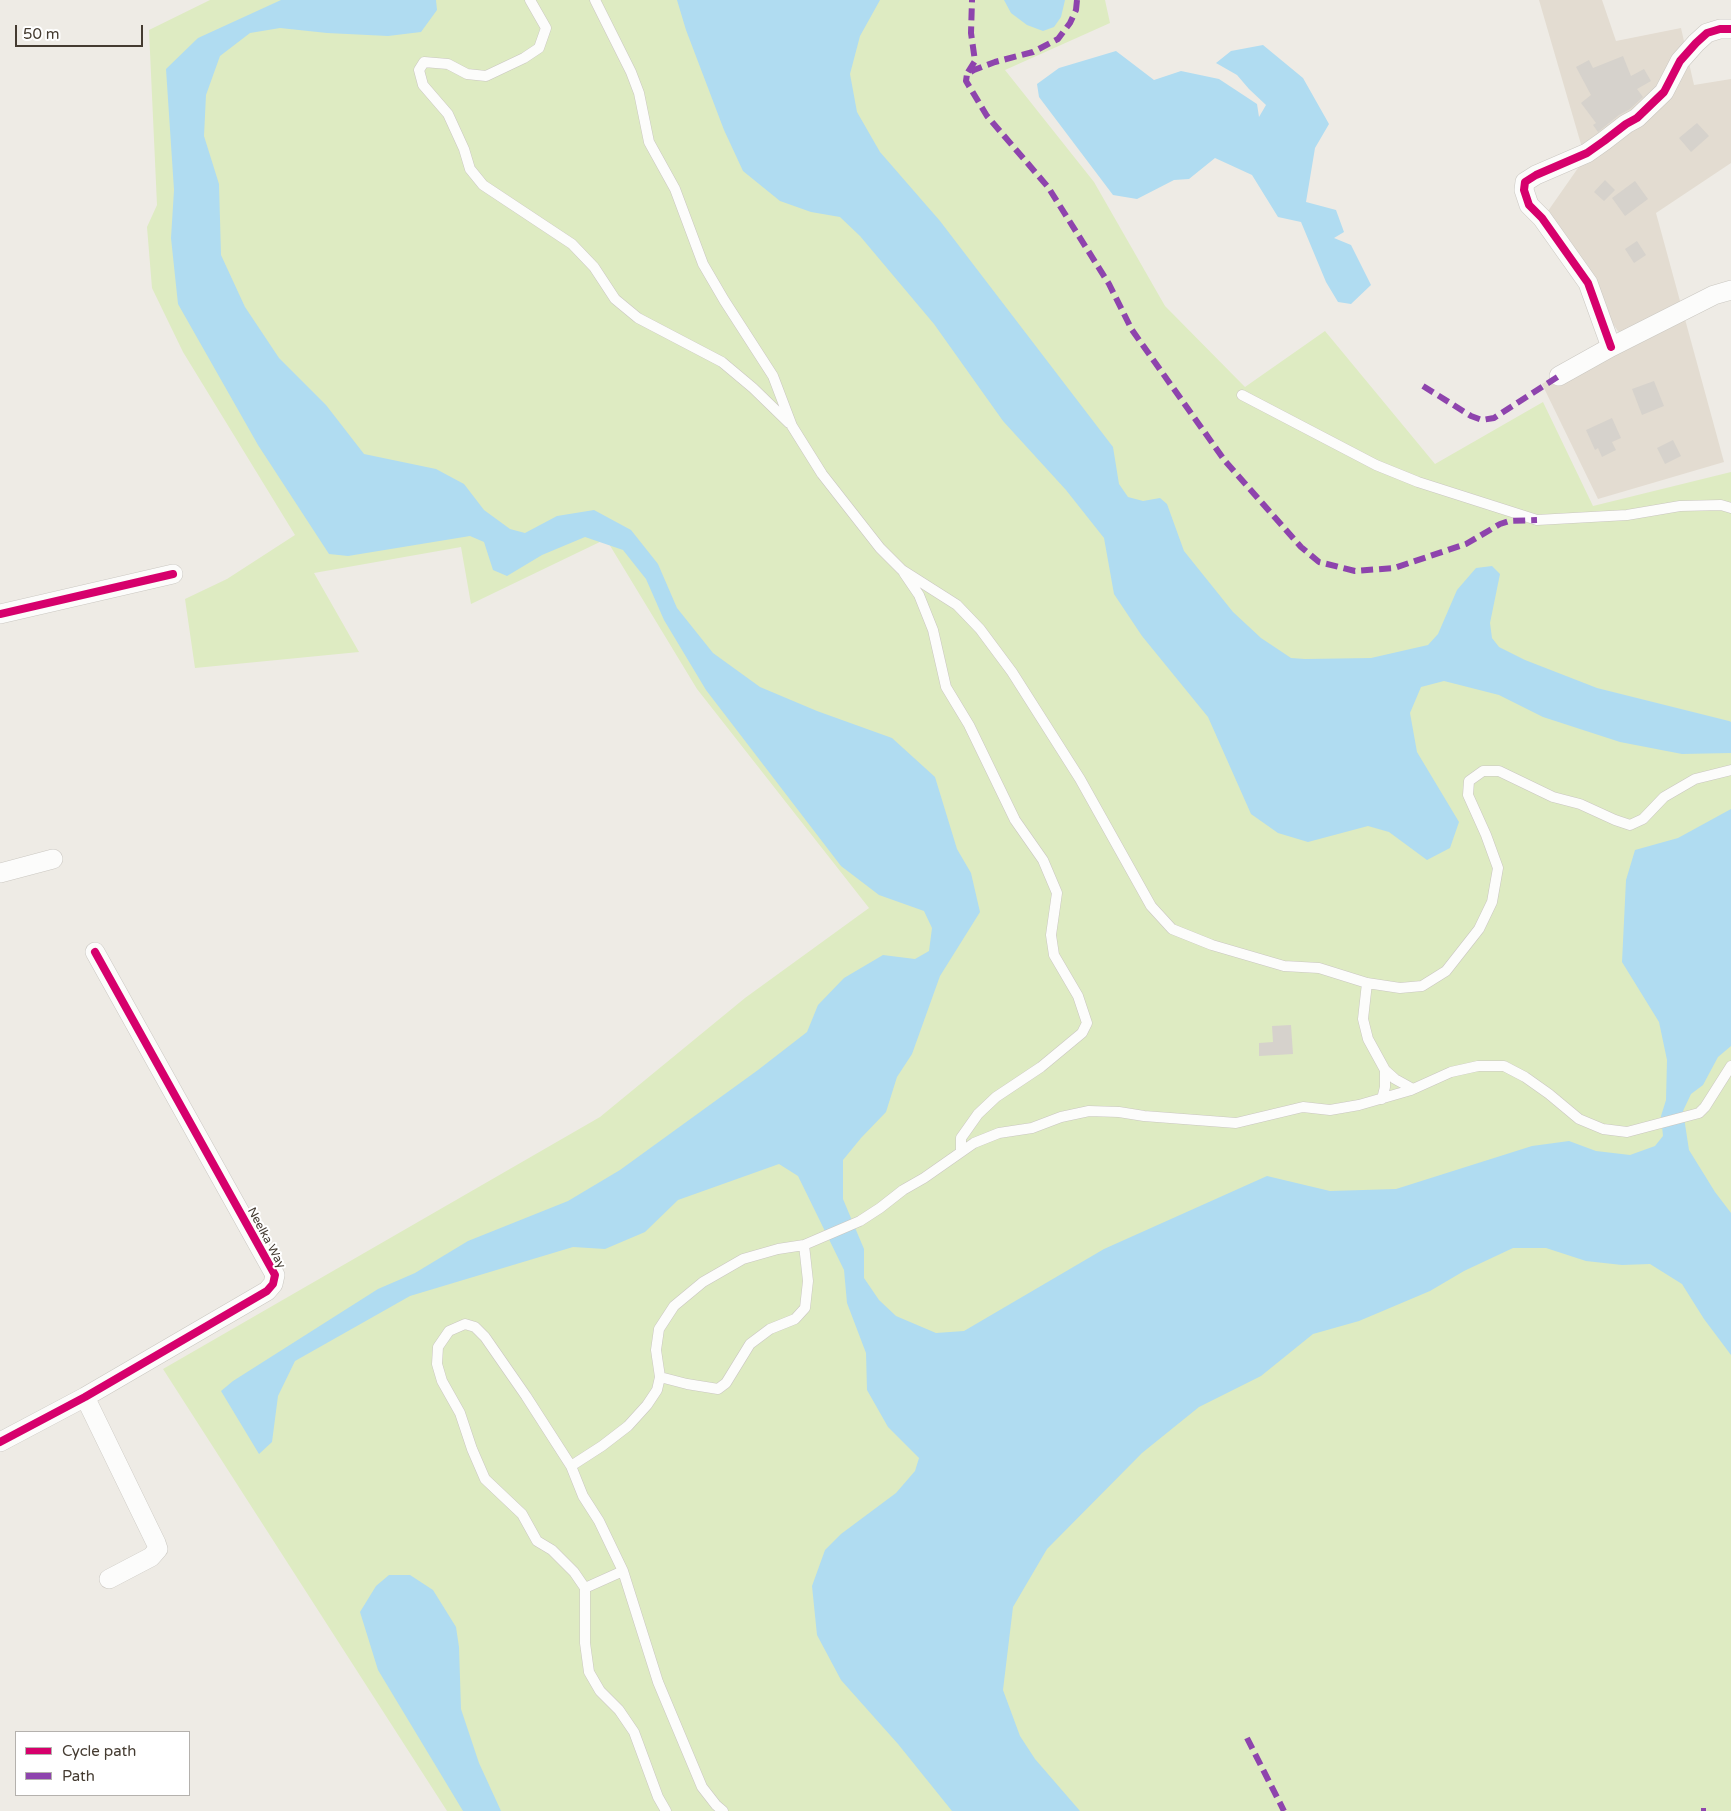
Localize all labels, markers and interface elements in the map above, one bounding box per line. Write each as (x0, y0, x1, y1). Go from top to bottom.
scale bar (18, 15, 145, 47)
text: 50 m (23, 25, 60, 43)
street label: Neelka Way (244, 1205, 288, 1271)
legend (15, 1731, 190, 1796)
text: Cycle path (62, 1742, 136, 1760)
text: Path (62, 1767, 95, 1785)

